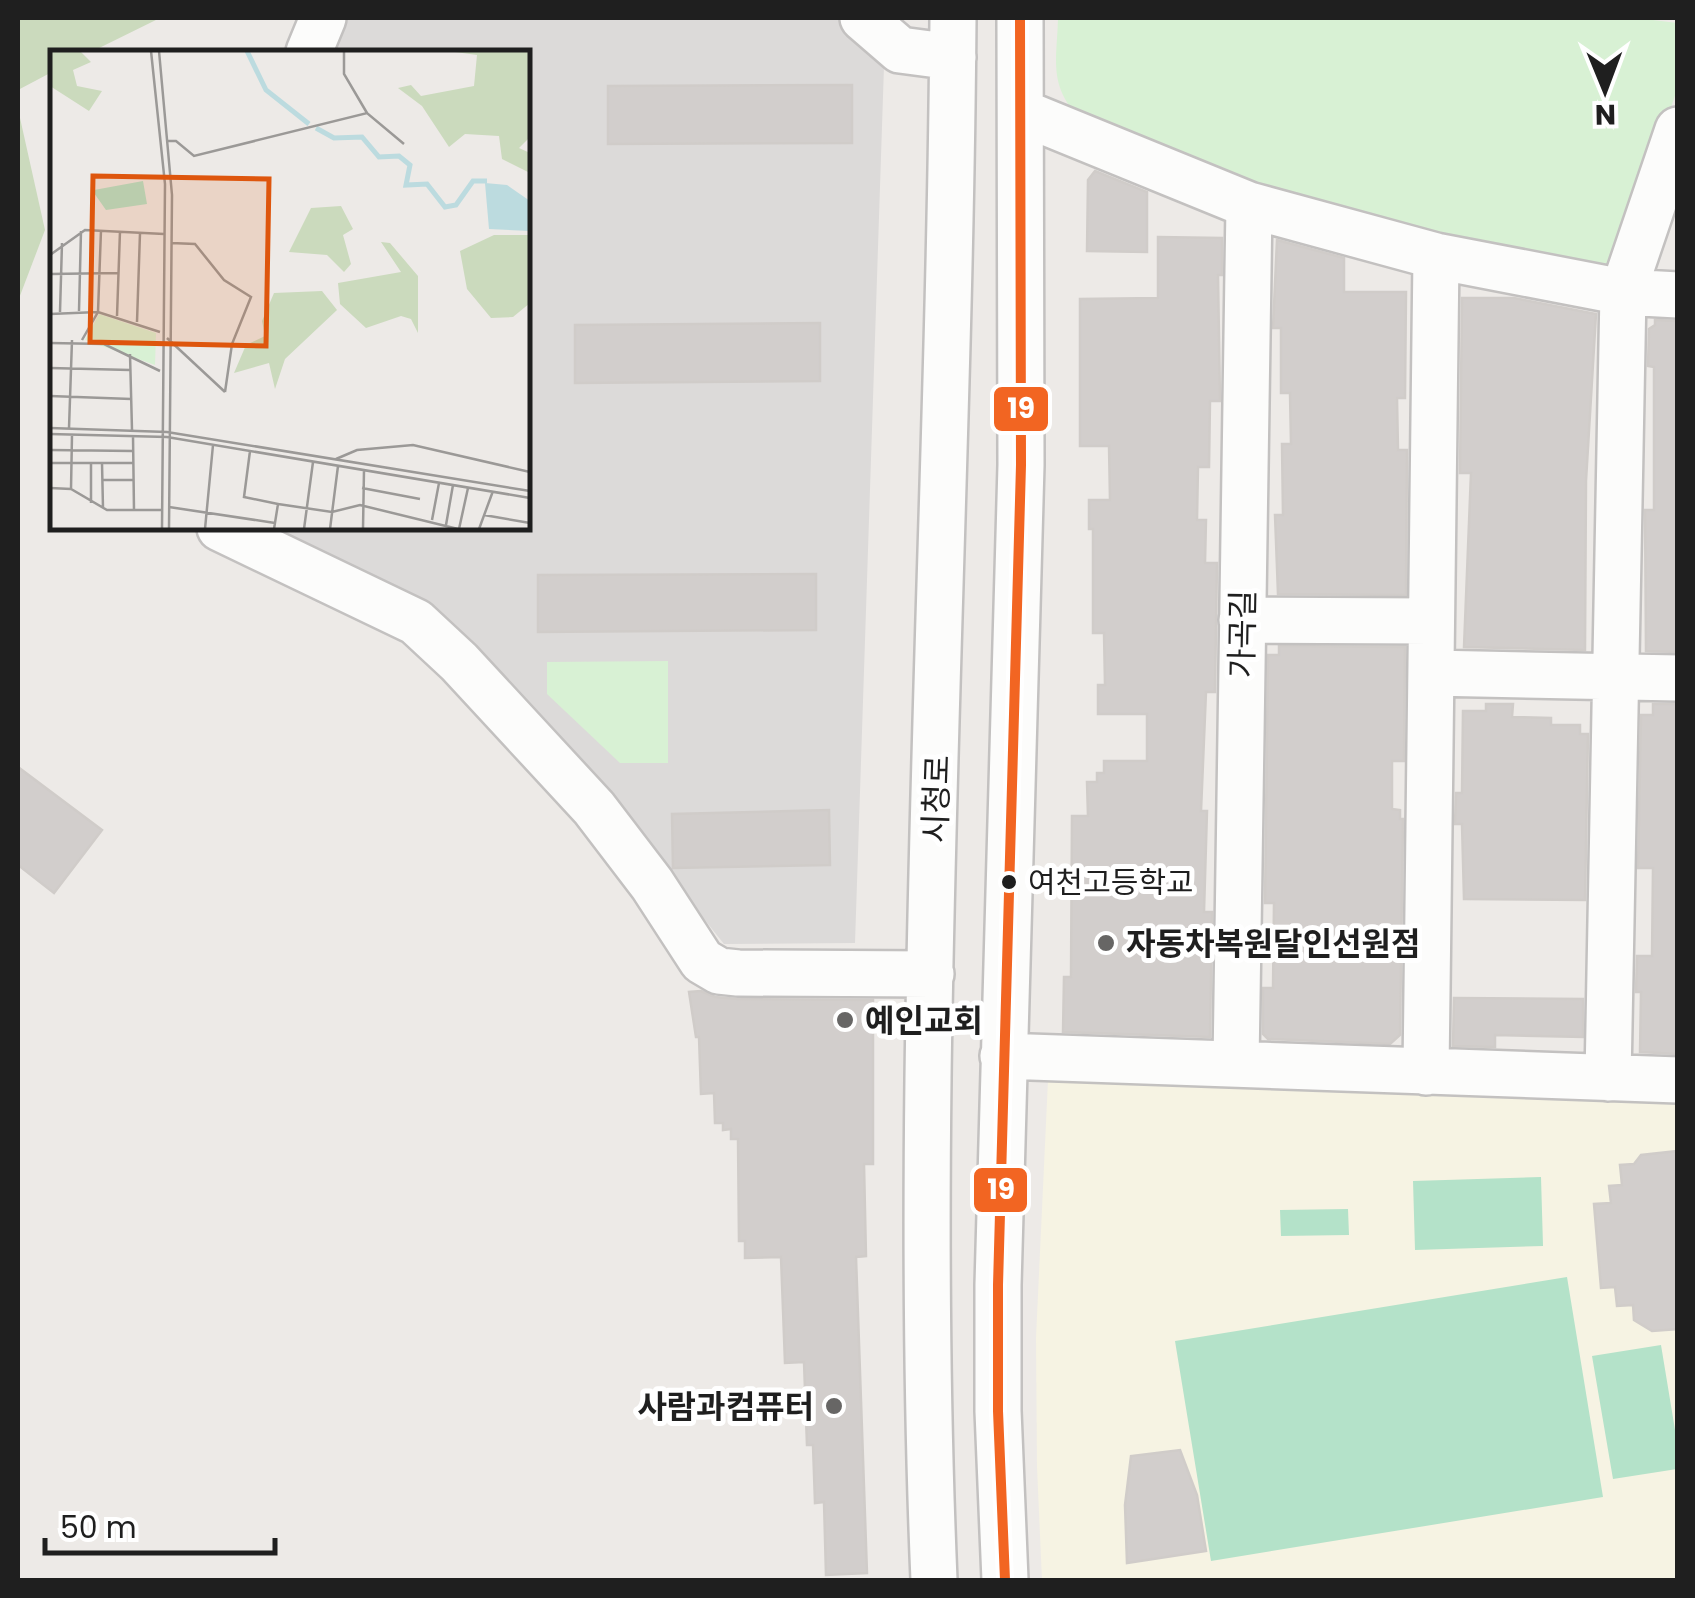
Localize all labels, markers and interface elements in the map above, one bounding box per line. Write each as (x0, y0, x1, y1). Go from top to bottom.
north arrow (1555, 40, 1655, 140)
inset map (50, 50, 530, 530)
text: N (1595, 95, 1616, 134)
line badge: 19 (992, 385, 1050, 433)
text: 19 (1007, 389, 1035, 428)
street label: 가곡길 (1219, 589, 1265, 679)
street label: 시청로 (912, 754, 960, 844)
place label: 여천고등학교 (1028, 861, 1194, 904)
marker: 여천고등학교 (999, 872, 1019, 892)
place label: 자동차복원달인선원점 (1126, 921, 1420, 966)
marker: 자동차복원달인선원점 (1095, 932, 1117, 954)
place label: 예인교회 (865, 998, 983, 1043)
marker: 예인교회 (834, 1009, 856, 1031)
line badge: 19 (972, 1166, 1029, 1214)
text: 19 (987, 1170, 1015, 1209)
place label: 사람과컴퓨터 (637, 1384, 814, 1429)
marker: 사람과컴퓨터 (823, 1395, 845, 1417)
scale bar (45, 1493, 275, 1555)
text: 50 m (60, 1506, 137, 1549)

